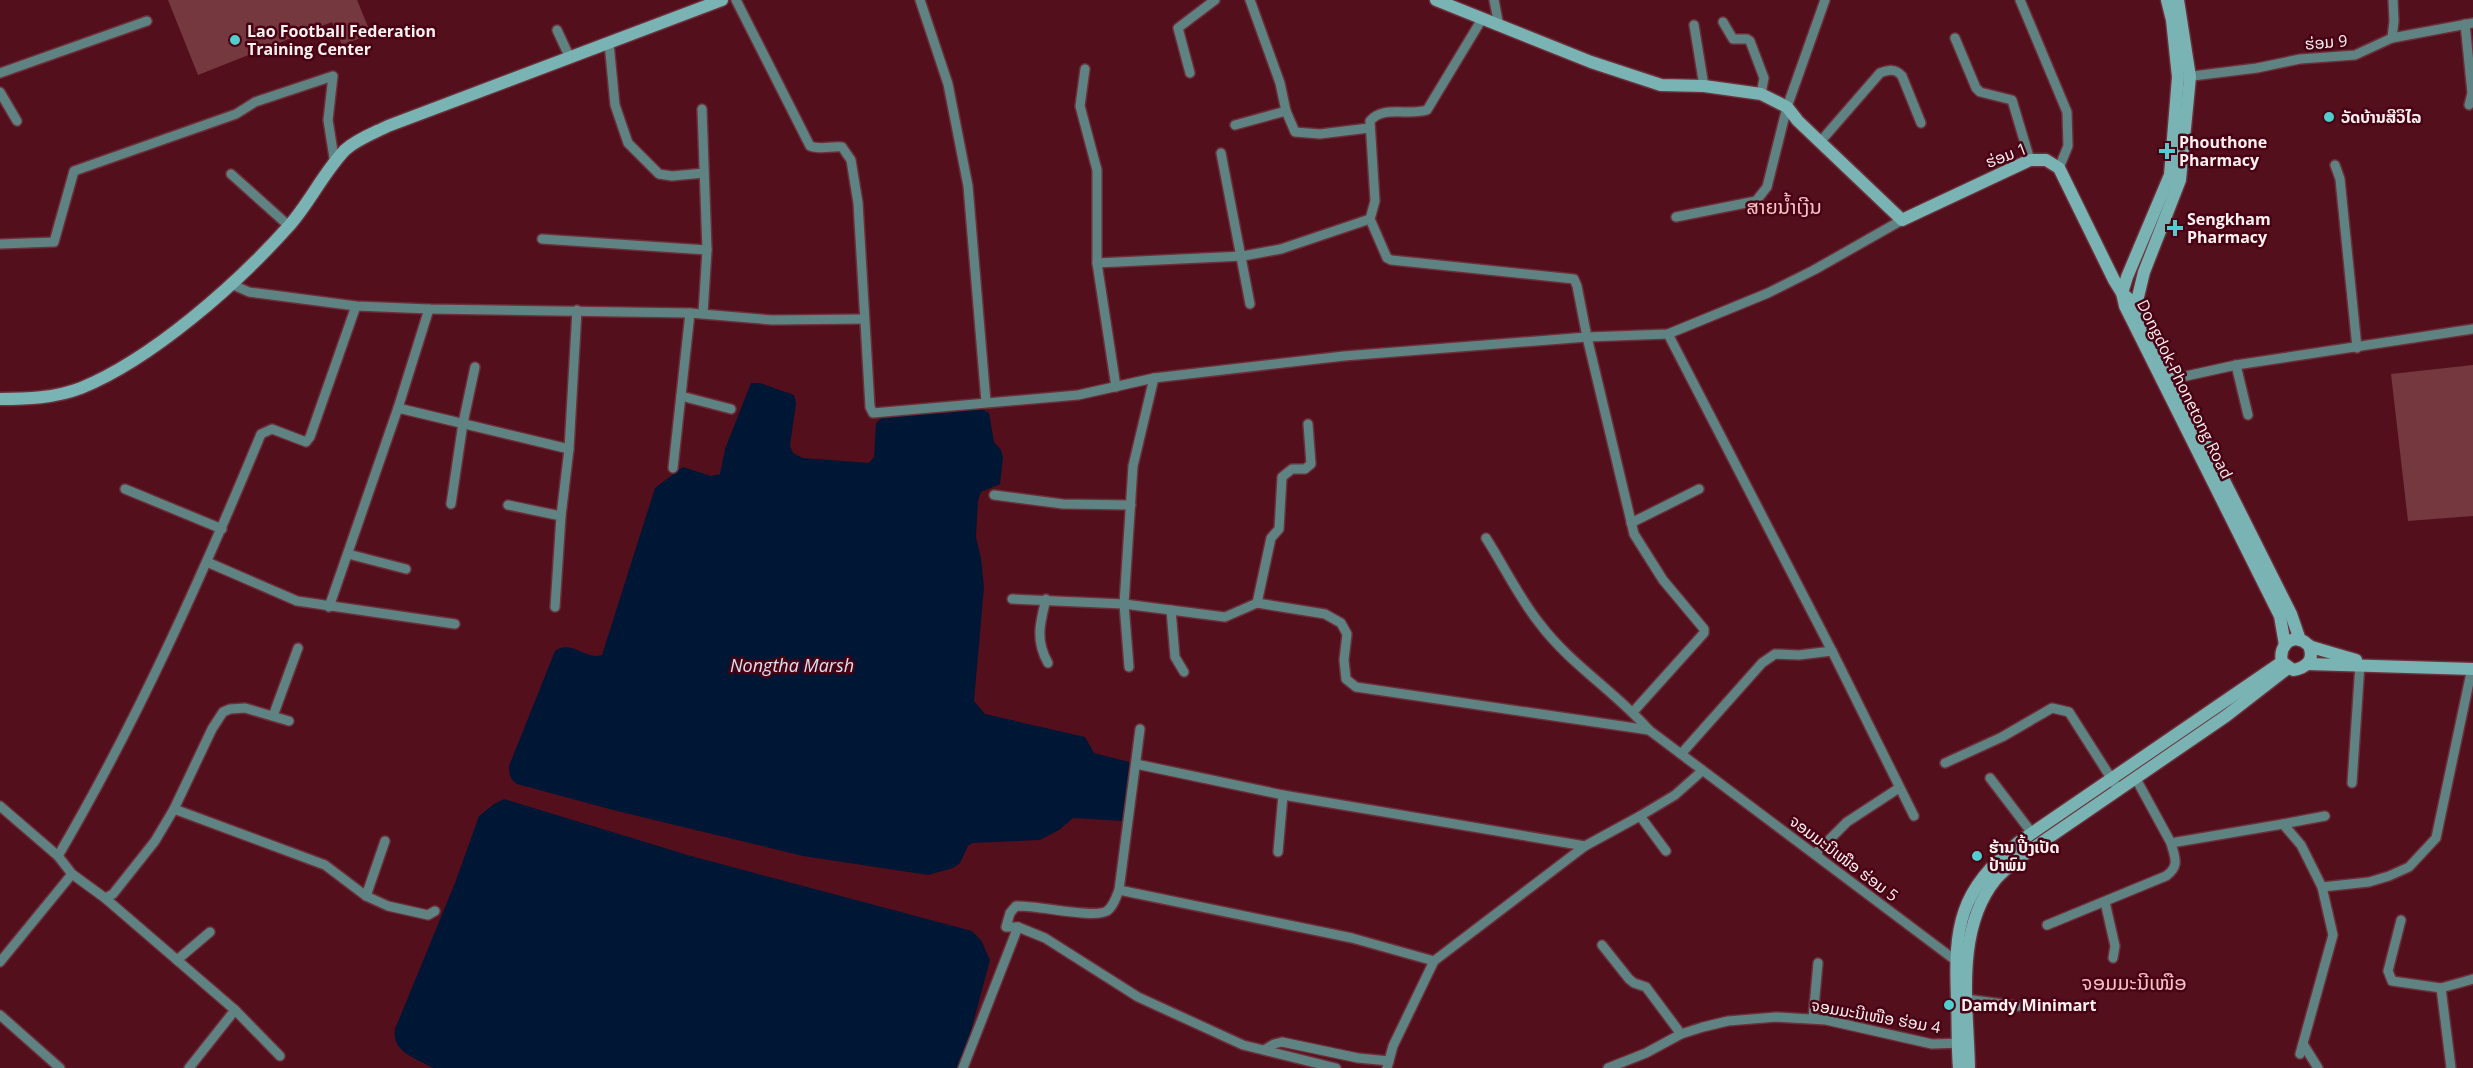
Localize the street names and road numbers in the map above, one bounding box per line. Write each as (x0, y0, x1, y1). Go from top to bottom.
street label: ຮ່ອມ 9 (2304, 29, 2348, 55)
street label: ຮ່ອມ 1 (1982, 137, 2030, 173)
street label: Dongdok-Phonetong Road (2132, 296, 2238, 482)
street label: ຈອມມະນີເໜືອ ຮ່ອມ 5 (1785, 810, 1903, 906)
street label: ຈອມມະນີເໜືອ ຮ່ອມ 4 (1809, 994, 1943, 1038)

